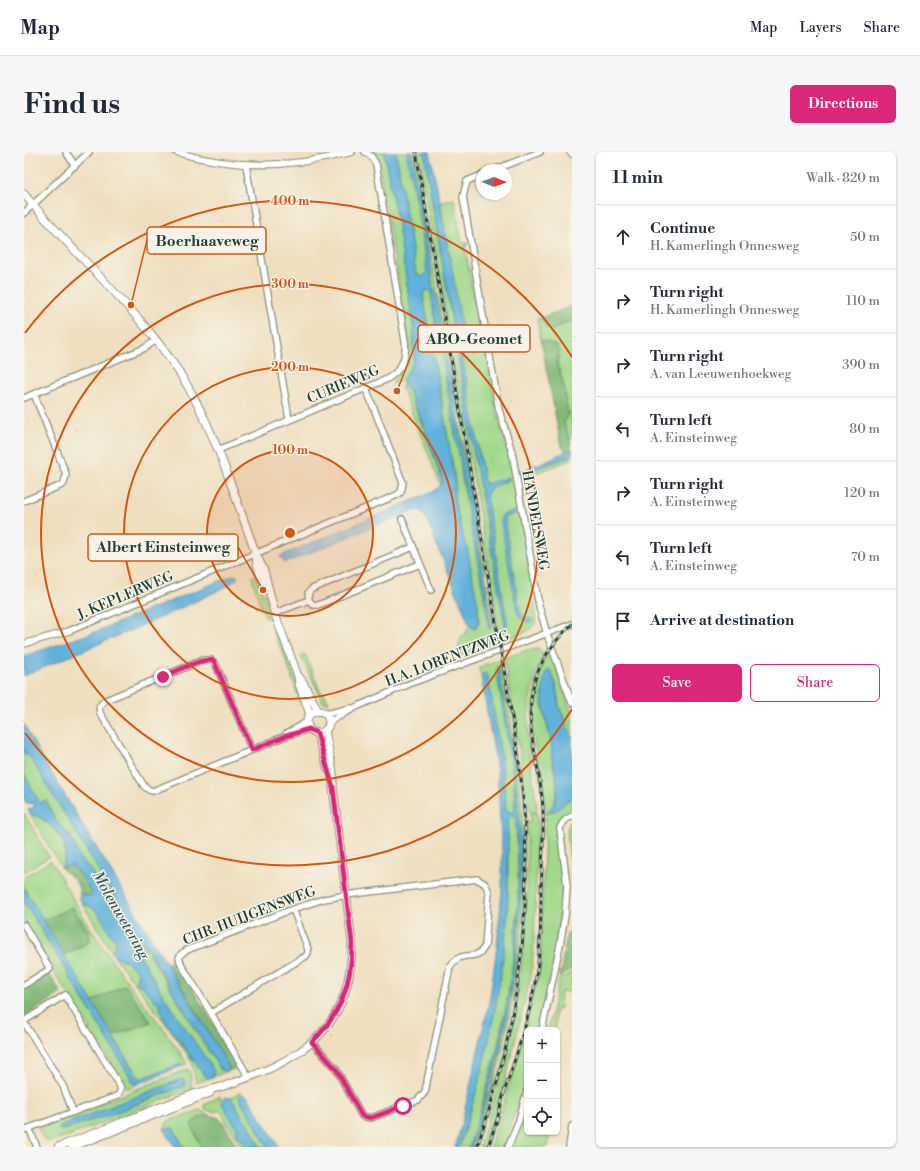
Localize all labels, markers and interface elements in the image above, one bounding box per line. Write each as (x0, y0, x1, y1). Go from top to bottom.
text: Map (20, 16, 60, 40)
text: Map (750, 19, 777, 37)
text: Layers (799, 19, 842, 37)
text: Share (864, 19, 900, 37)
button: Directions (790, 85, 896, 123)
text: Find us (24, 87, 120, 122)
north arrow (476, 164, 512, 200)
text: 11 min (612, 167, 663, 189)
text: Walk · 820 m (806, 170, 880, 186)
text: 400 m (271, 194, 309, 209)
text: Continue (650, 219, 715, 238)
icon: ahead (612, 226, 634, 248)
callout: Boerhaaveweg (147, 227, 266, 254)
text: 50 m (850, 229, 880, 245)
text: Boerhaaveweg (156, 232, 259, 251)
text: H. Kamerlingh Onnesweg (650, 238, 799, 254)
text: 300 m (271, 277, 309, 292)
text: Turn right (650, 283, 724, 302)
icon: right (612, 290, 634, 312)
text: 110 m (846, 293, 880, 309)
text: H. Kamerlingh Onnesweg (650, 302, 799, 318)
callout: ABO-Geomet (418, 325, 530, 352)
text: ABO-Geomet (425, 330, 523, 349)
text: Turn right (650, 347, 724, 366)
icon: right (612, 354, 634, 376)
text: 390 m (842, 357, 880, 373)
text: 200 m (271, 360, 309, 375)
street label: CURIEWEG (304, 361, 383, 408)
text: A. van Leeuwenhoekweg (650, 366, 791, 382)
text: Turn left (650, 411, 712, 430)
icon: left (612, 418, 634, 440)
text: 80 m (849, 421, 880, 437)
text: A. Einsteinweg (650, 430, 737, 446)
text: 100 m (272, 443, 308, 458)
street label: HANDELSWEG (517, 469, 553, 572)
text: Turn right (650, 475, 724, 494)
icon: right (612, 482, 634, 504)
text: 120 m (844, 485, 880, 501)
text: A. Einsteinweg (650, 494, 737, 510)
centre of rings (283, 526, 297, 540)
callout: Albert Einsteinweg (88, 534, 238, 561)
text: Albert Einsteinweg (95, 538, 231, 557)
text: Turn left (650, 539, 712, 558)
icon: left (612, 546, 634, 568)
text: 70 m (851, 549, 880, 565)
text: A. Einsteinweg (650, 558, 737, 574)
street label: J. KEPLERWEG (74, 567, 177, 625)
icon: arrive (612, 610, 634, 632)
text: Arrive at destination (650, 611, 794, 630)
street label: H.A. LORENTZWEG (383, 627, 513, 691)
button: Save (612, 664, 742, 702)
button: Share (750, 664, 880, 702)
route end (154, 668, 172, 686)
water label: Molenwetering (88, 868, 154, 964)
street label: CHR. HUIJGENSWEG (180, 882, 319, 950)
map controls (524, 1027, 560, 1135)
button: + (524, 1027, 560, 1063)
button: − (524, 1063, 560, 1099)
route start (394, 1097, 412, 1115)
button: locate (524, 1099, 560, 1135)

